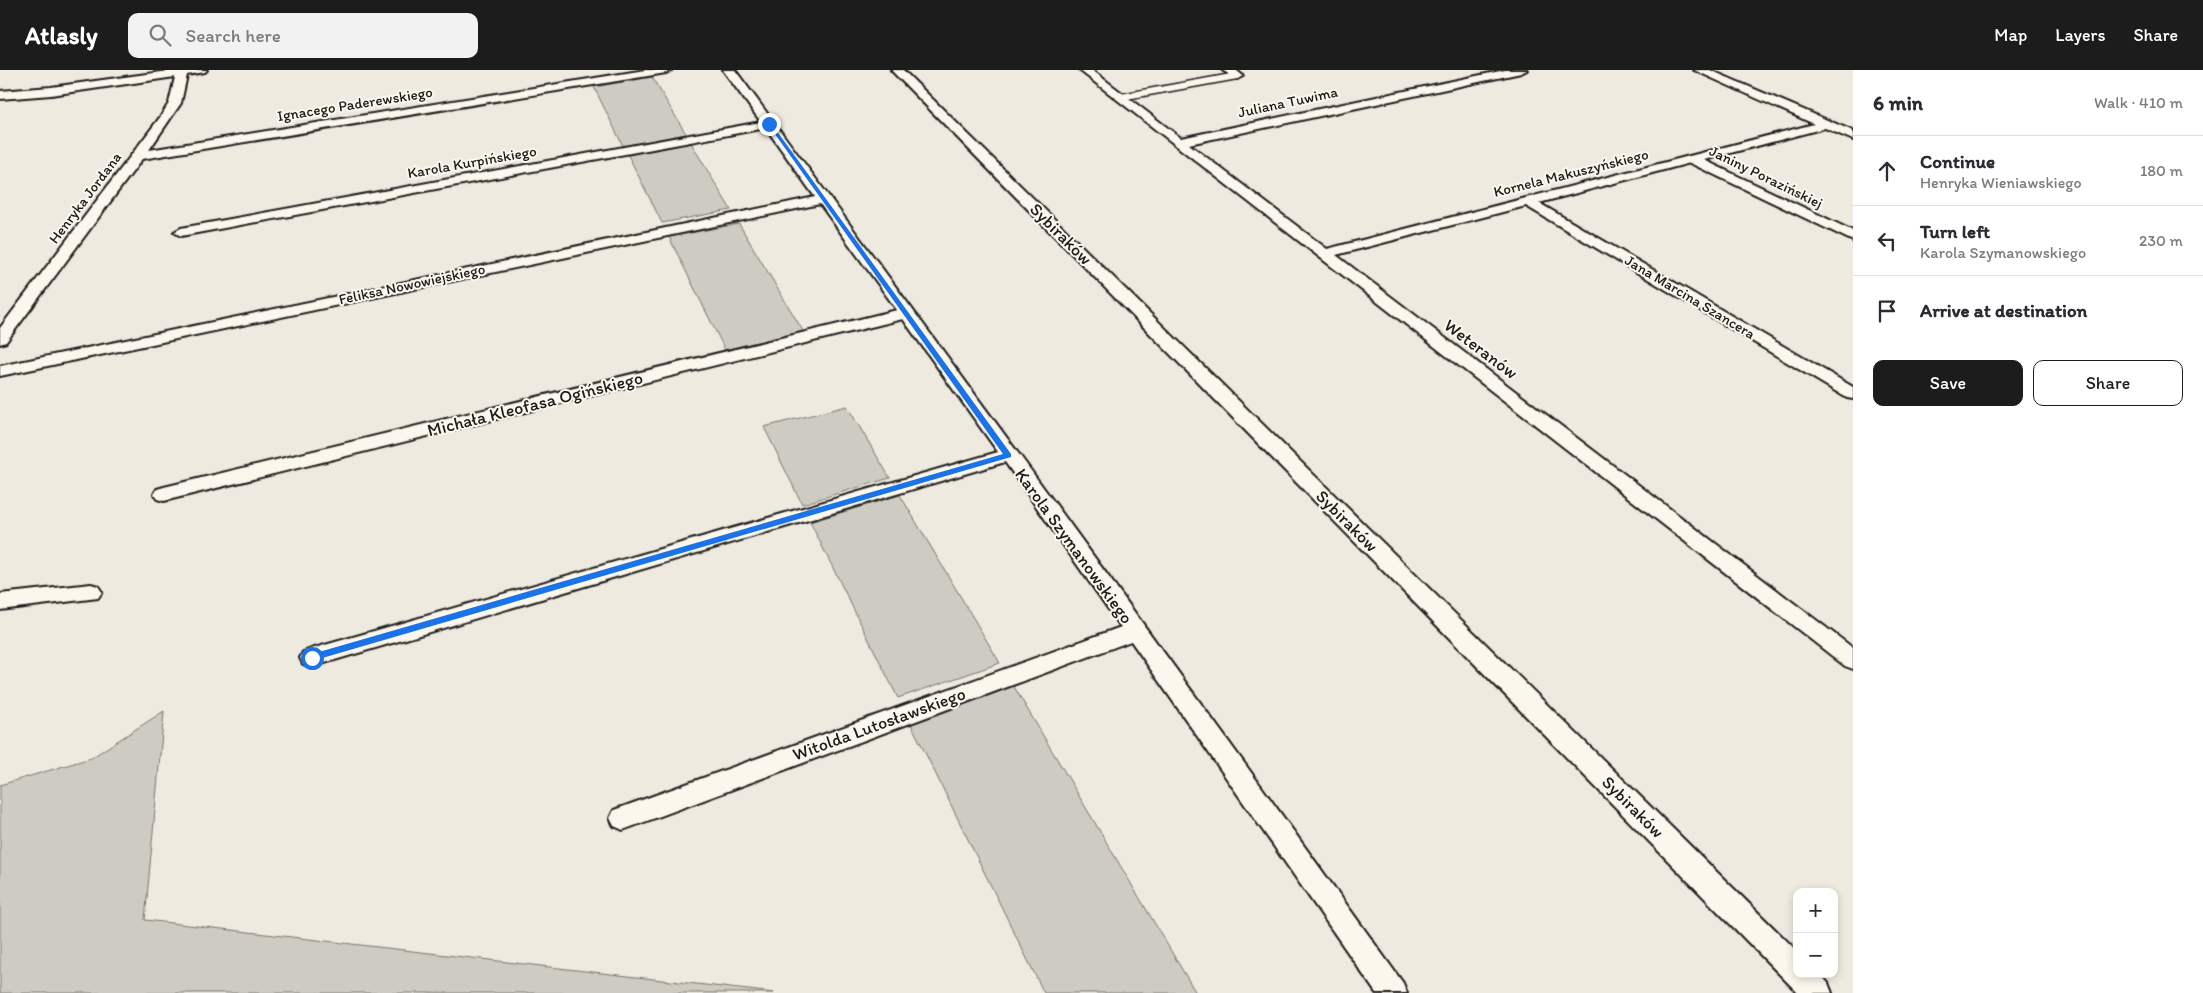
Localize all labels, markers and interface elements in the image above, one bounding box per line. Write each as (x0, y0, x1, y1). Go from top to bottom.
search box (128, 13, 478, 58)
text: Atlasly (25, 21, 98, 50)
icon: search (146, 21, 174, 49)
text: Search here (186, 24, 281, 47)
text: Map (1994, 24, 2027, 46)
text: Layers (2055, 24, 2105, 46)
text: Share (2133, 24, 2178, 46)
street label: Ignacego Paderewskiego (276, 83, 434, 125)
street label: Juliana Tuwima (1236, 83, 1340, 121)
text: 6 min (1873, 90, 1923, 115)
text: Walk · 410 m (2094, 93, 2183, 112)
route end (758, 113, 781, 136)
street label: Karola Kurpińskiego (406, 142, 538, 182)
street label: Janiny Porazińskiej (1706, 142, 1826, 212)
street label: Kornela Makuszyńskiego (1492, 145, 1650, 201)
street label: Henryka Jordana (45, 148, 126, 247)
text: Continue (1920, 150, 1995, 173)
icon: ahead (1873, 157, 1901, 185)
text: 180 m (2140, 161, 2183, 180)
text: Henryka Wieniawskiego (1920, 173, 2082, 192)
street label: Sybiraków (1025, 198, 1097, 270)
text: Turn left (1920, 220, 1990, 243)
icon: left (1873, 227, 1901, 255)
text: 230 m (2139, 231, 2183, 250)
text: Karola Szymanowskiego (1920, 243, 2086, 262)
street label: Jana Marcina Szancera (1622, 251, 1759, 343)
street label: Feliksa Nowowiejskiego (337, 260, 487, 308)
icon: arrive (1873, 297, 1901, 325)
text: Arrive at destination (1920, 299, 2087, 322)
street label: Weteranów (1440, 314, 1522, 384)
button: Save (1873, 360, 2023, 406)
button: Share (2033, 360, 2183, 406)
street label: Michała Kleofasa Ogińskiego (425, 367, 645, 441)
street label: Karola Szymanowskiego (1010, 464, 1138, 628)
street label: Sybiraków (1311, 485, 1383, 557)
route start (301, 647, 324, 670)
street label: Witolda Lutosławskiego (790, 682, 968, 766)
street label: Sybiraków (1597, 771, 1669, 843)
map controls (1793, 888, 1838, 978)
button: + (1793, 888, 1838, 933)
button: − (1793, 933, 1838, 978)

